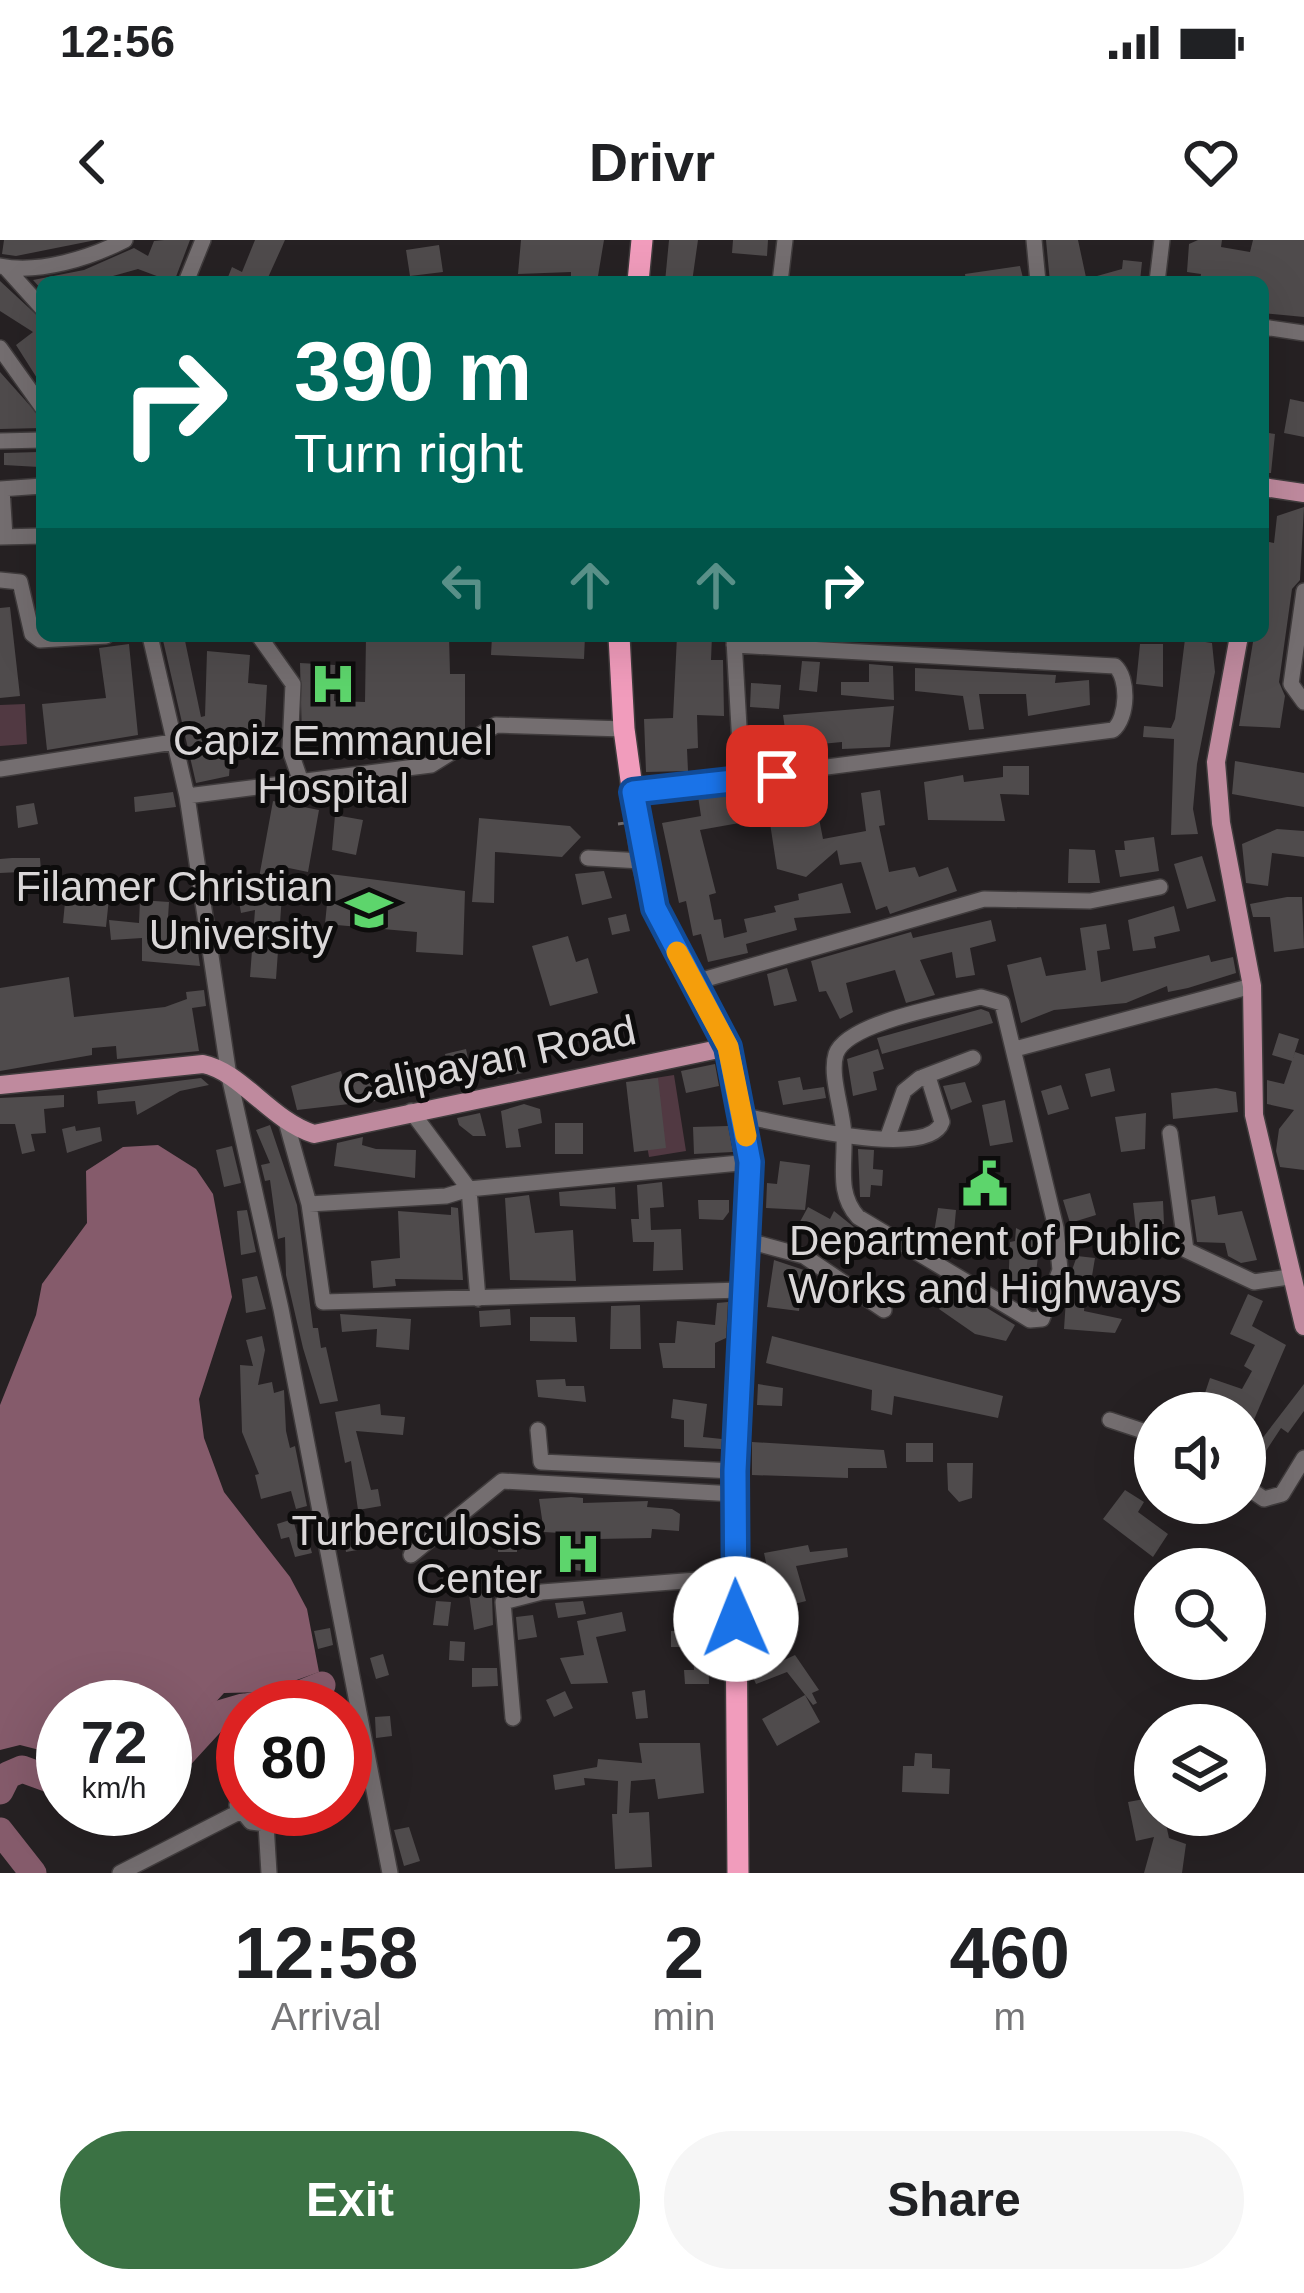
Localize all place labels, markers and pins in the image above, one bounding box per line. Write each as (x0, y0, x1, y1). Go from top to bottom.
hospital icon: Capiz Emmanuel Hospital (308, 659, 358, 709)
place label: Capiz Emmanuel Hospital (173, 717, 493, 812)
pin (726, 725, 828, 827)
place label: Filamer Christian University (16, 863, 333, 958)
school or university icon: Filamer Christian University (344, 885, 394, 935)
public building icon: Department of Public Works and Highways (960, 1159, 1010, 1209)
place label: Department of Public Works and Highways (788, 1217, 1182, 1312)
place label: Turberculosis Center (291, 1507, 542, 1602)
hospital icon: Turberculosis Center (553, 1529, 603, 1579)

